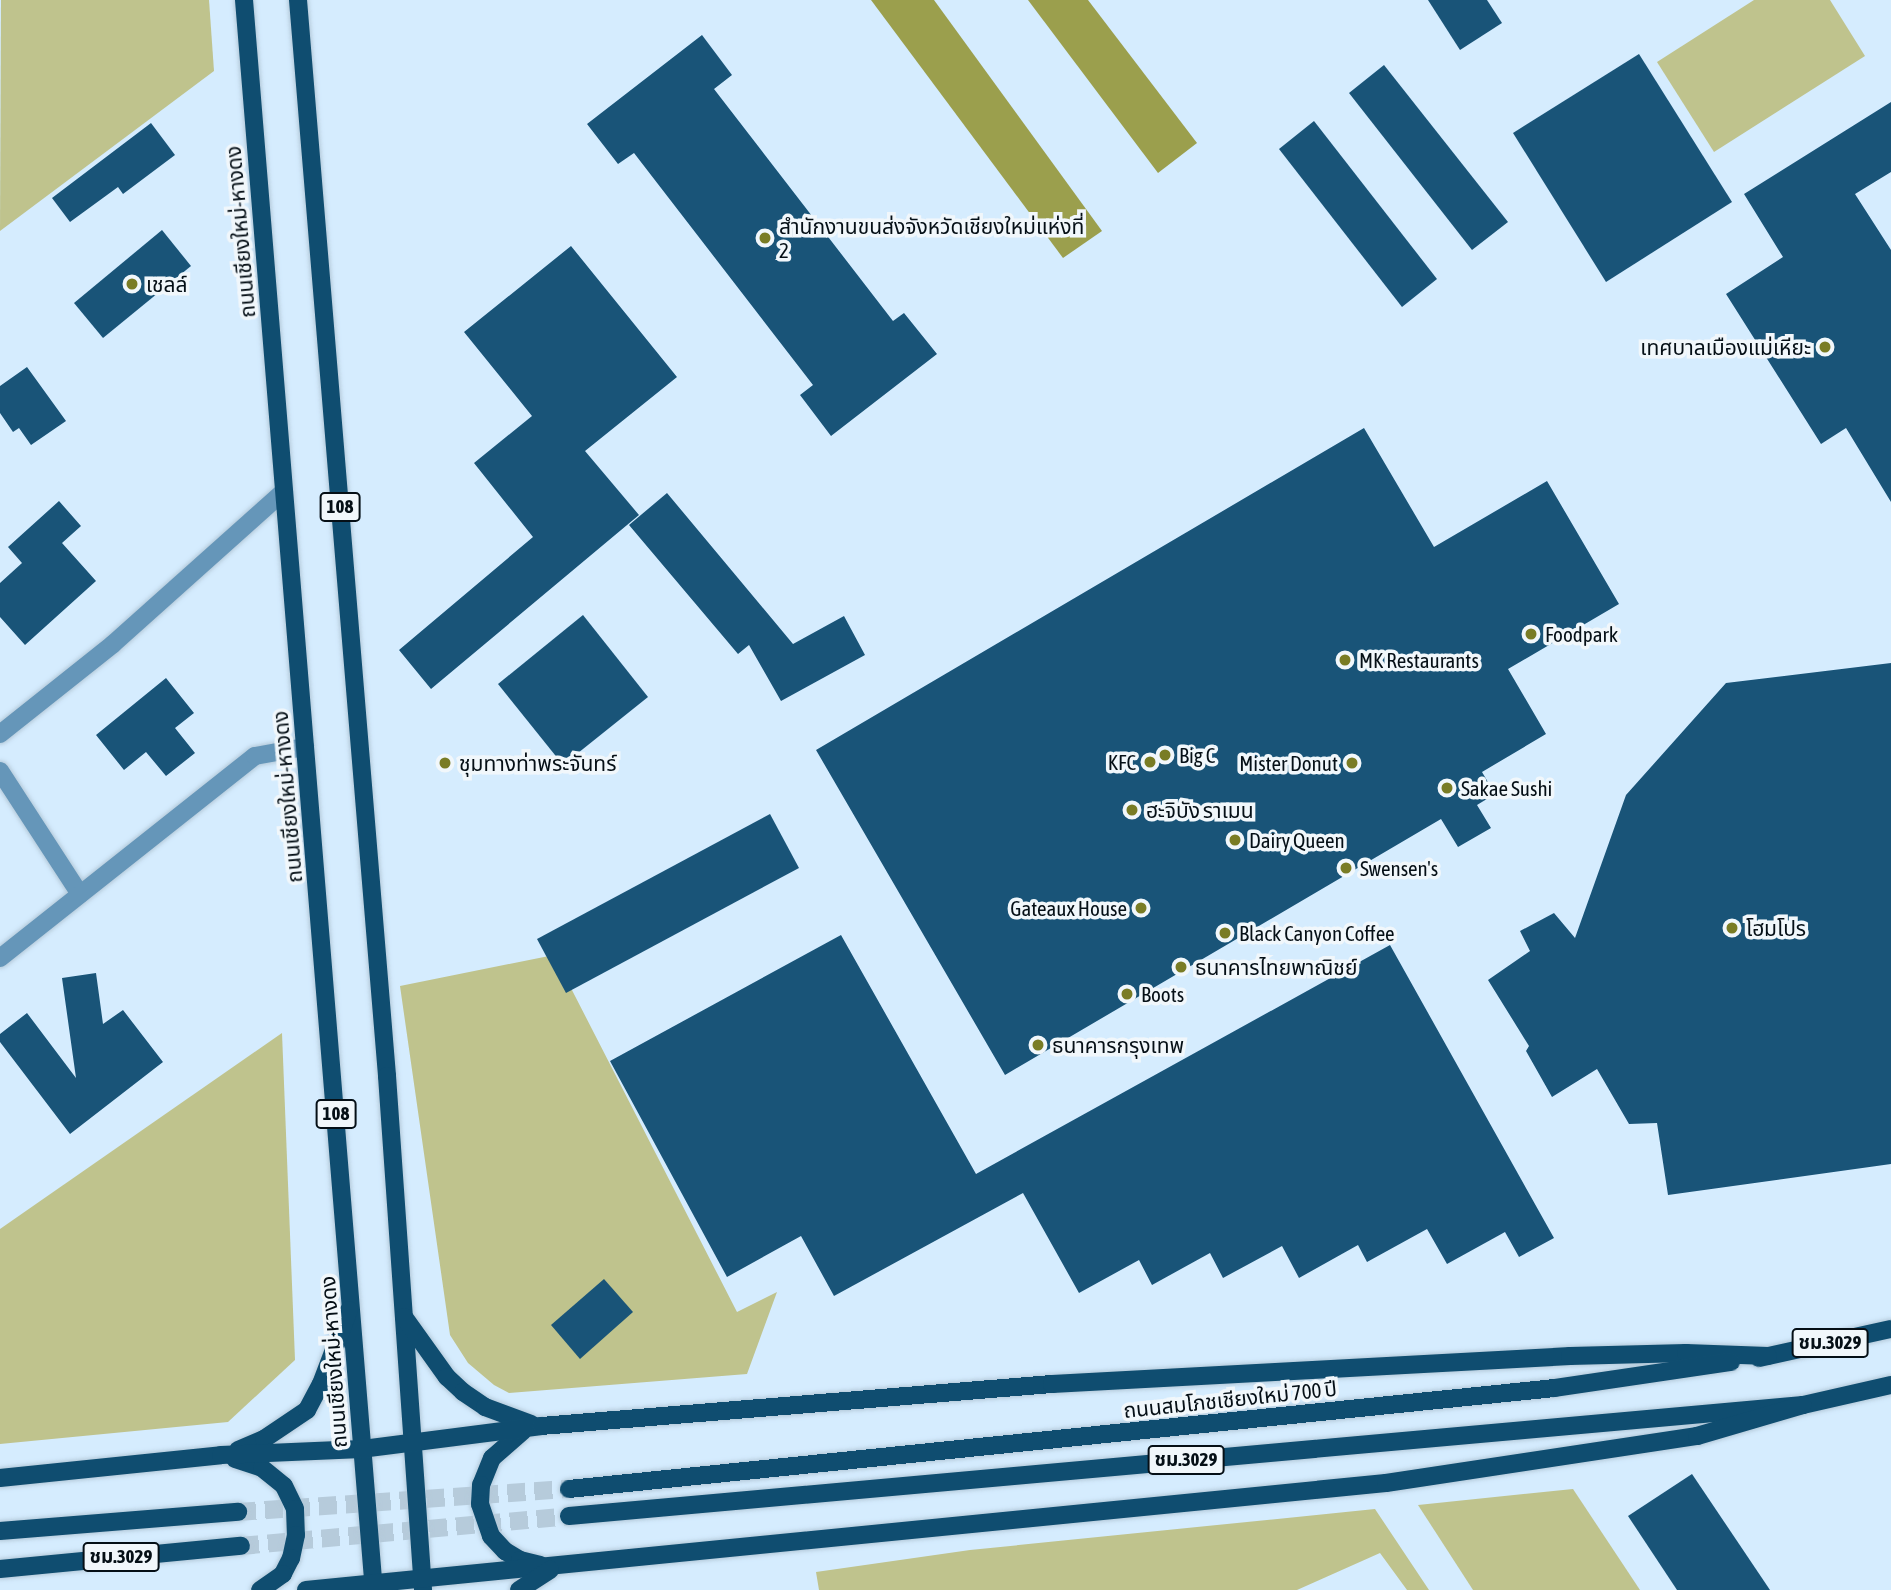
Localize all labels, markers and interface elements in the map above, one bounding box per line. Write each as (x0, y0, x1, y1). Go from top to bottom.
street label: ถนนเชียงใหม่-หางดง (220, 145, 260, 319)
place label: สำนักงานขนส่งจังหวัดเชียงใหม่แห่งที่ 2 (779, 213, 1084, 263)
marker: สำนักงานขนส่งจังหวัดเชียงใหม่แห่งที่ 2 (757, 230, 773, 246)
place label: เชลล์ (146, 271, 187, 297)
marker: เชลล์ (124, 276, 140, 292)
place label: เทศบาลเมืองแม่เหียะ (1640, 334, 1811, 360)
marker: เทศบาลเมืองแม่เหียะ (1817, 339, 1833, 355)
road number: 108 (319, 492, 361, 522)
place label: Foodpark (1545, 621, 1618, 647)
marker: Foodpark (1523, 626, 1539, 642)
place label: MK Restaurants (1359, 647, 1479, 673)
marker: MK Restaurants (1337, 652, 1353, 668)
street label: ถนนเชียงใหม่-หางดง (267, 710, 307, 884)
place label: Big C (1179, 742, 1215, 768)
marker: Big C (1157, 747, 1173, 763)
place label: KFC (1108, 749, 1136, 775)
place label: ชุมทางท่าพระจันทร์ (459, 750, 616, 776)
place label: Mister Donut (1239, 750, 1338, 776)
marker: KFC (1142, 754, 1158, 770)
marker: ชุมทางท่าพระจันทร์ (437, 755, 453, 771)
marker: Mister Donut (1344, 755, 1360, 771)
place label: Sakae Sushi (1461, 775, 1552, 801)
marker: Sakae Sushi (1439, 780, 1455, 796)
place label: ฮะจิบัง ราเมน (1146, 797, 1254, 823)
marker: ฮะจิบัง ราเมน (1124, 802, 1140, 818)
place label: Dairy Queen (1249, 827, 1345, 853)
marker: Dairy Queen (1227, 832, 1243, 848)
place label: Swensen's (1360, 855, 1438, 881)
marker: Swensen's (1338, 860, 1354, 876)
place label: Gateaux House (1010, 895, 1127, 921)
marker: Gateaux House (1133, 900, 1149, 916)
place label: โฮมโปร (1746, 915, 1806, 941)
place label: Black Canyon Coffee (1239, 920, 1395, 946)
marker: โฮมโปร (1724, 920, 1740, 936)
marker: Black Canyon Coffee (1217, 925, 1233, 941)
place label: ธนาคารไทยพาณิชย์ (1195, 954, 1357, 980)
marker: ธนาคารไทยพาณิชย์ (1173, 959, 1189, 975)
place label: Boots (1141, 981, 1184, 1007)
marker: Boots (1119, 986, 1135, 1002)
place label: ธนาคารกรุงเทพ (1052, 1032, 1184, 1058)
marker: ธนาคารกรุงเทพ (1030, 1037, 1046, 1053)
road number: 108 (315, 1098, 357, 1130)
street label: ถนนเชียงใหม่-หางดง (314, 1275, 352, 1449)
road number: ชม.3029 (1792, 1328, 1868, 1358)
street label: ถนนสมโภชเชียงใหม่ 700 ปี (1122, 1375, 1338, 1423)
road number: ชม.3029 (1148, 1444, 1224, 1476)
road number: ชม.3029 (82, 1541, 160, 1572)

